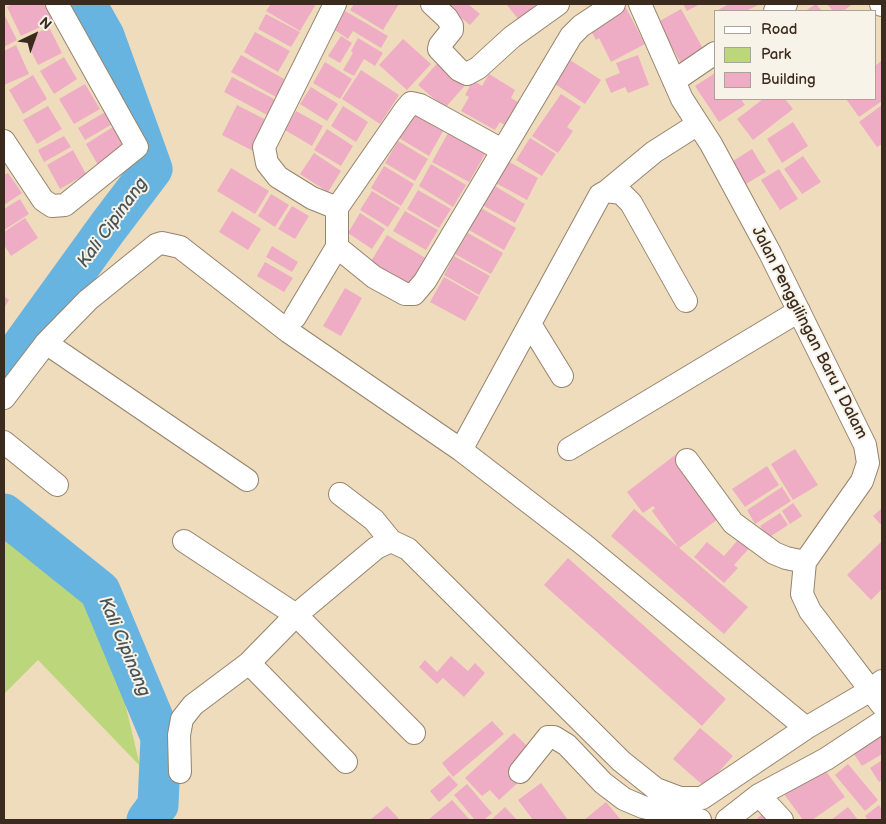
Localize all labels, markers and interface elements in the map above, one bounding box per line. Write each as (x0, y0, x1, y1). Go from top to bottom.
north arrow (10, 10, 60, 60)
legend (714, 10, 876, 100)
text: N (36, 14, 55, 33)
text: Road (761, 20, 797, 39)
text: Park (761, 45, 791, 64)
text: Building (761, 70, 816, 89)
water label: Kali Cipinang (73, 174, 153, 272)
street label: Jalan Penggilingan Baru I Dalam (747, 224, 871, 442)
water label: Kali Cipinang (93, 594, 155, 700)

